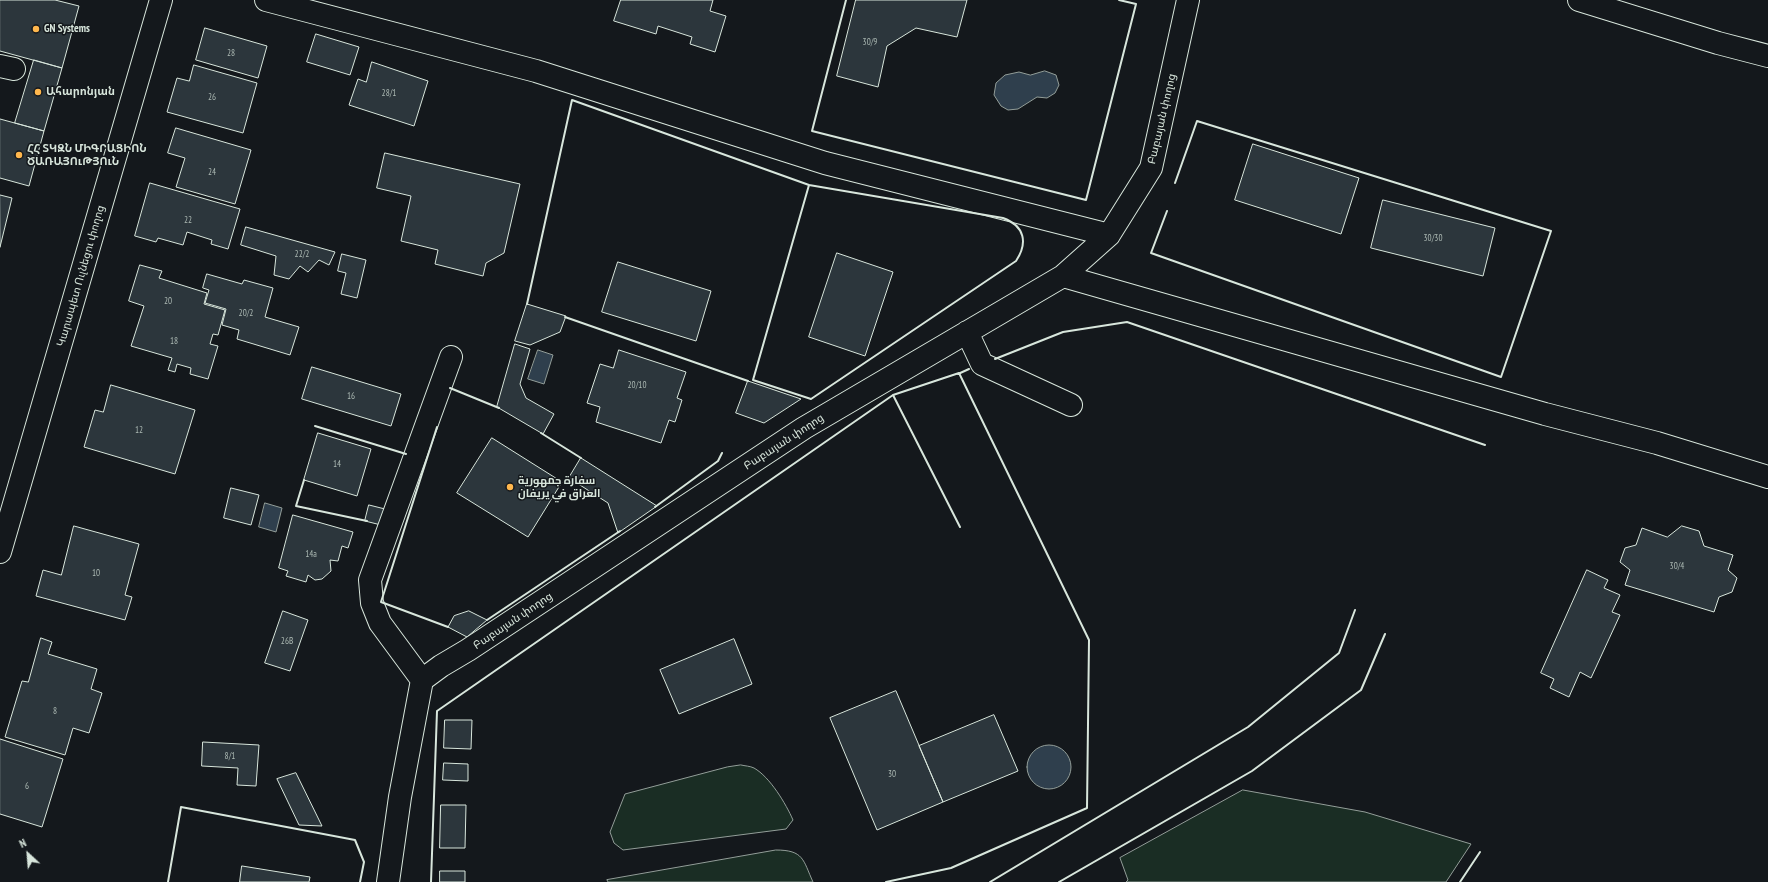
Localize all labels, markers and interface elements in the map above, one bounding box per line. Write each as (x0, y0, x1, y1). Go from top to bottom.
place label: GN Systems (44, 22, 90, 36)
marker: GN Systems (31, 24, 41, 34)
house number: 30/9 (863, 37, 877, 47)
house number: 28 (227, 48, 235, 58)
street label: Բաբայան փողոց (1145, 72, 1179, 166)
place label: Ահարոնյան (46, 85, 115, 99)
marker: Ահարոնյան (33, 87, 43, 97)
house number: 28/1 (382, 88, 396, 98)
house number: 26 (208, 92, 216, 102)
place label: ՀՀ ՏԿԶՆ ՄԻԳՐԱՑԻՈՆ ԾԱՌԱՅՈւԹՅՈւՆ (27, 142, 147, 168)
marker: ՀՀ ՏԿԶՆ ՄԻԳՐԱՑԻՈՆ ԾԱՌԱՅՈւԹՅՈւՆ (14, 150, 24, 160)
house number: 24 (208, 167, 216, 177)
street label: Կարապետ Ուլնեցու փողոց (54, 204, 108, 348)
house number: 22 (184, 215, 192, 225)
house number: 30/30 (1424, 233, 1442, 243)
house number: 22/2 (295, 249, 309, 259)
house number: 20 (164, 296, 172, 306)
house number: 20/2 (239, 308, 253, 318)
house number: 18 (170, 336, 178, 346)
house number: 20/10 (628, 380, 646, 390)
house number: 16 (347, 391, 355, 401)
street label: Բաբայան փողոց (742, 411, 826, 473)
house number: 12 (135, 425, 143, 435)
house number: 14 (333, 459, 341, 469)
place label: سفارة جمهورية العراق في يريفان (518, 474, 600, 500)
marker: سفارة جمهورية العراق في يريفان (505, 482, 515, 492)
house number: 14a (305, 549, 317, 559)
house number: 30/4 (1670, 561, 1684, 571)
house number: 10 (92, 568, 100, 578)
street label: Բաբայան փողոց (471, 590, 555, 652)
house number: 26B (281, 636, 293, 646)
house number: 8 (53, 706, 57, 716)
house number: 8/1 (225, 751, 235, 761)
house number: 30 (888, 769, 896, 779)
house number: 6 (25, 781, 29, 791)
north arrow (8, 834, 48, 874)
text: N (17, 836, 28, 851)

